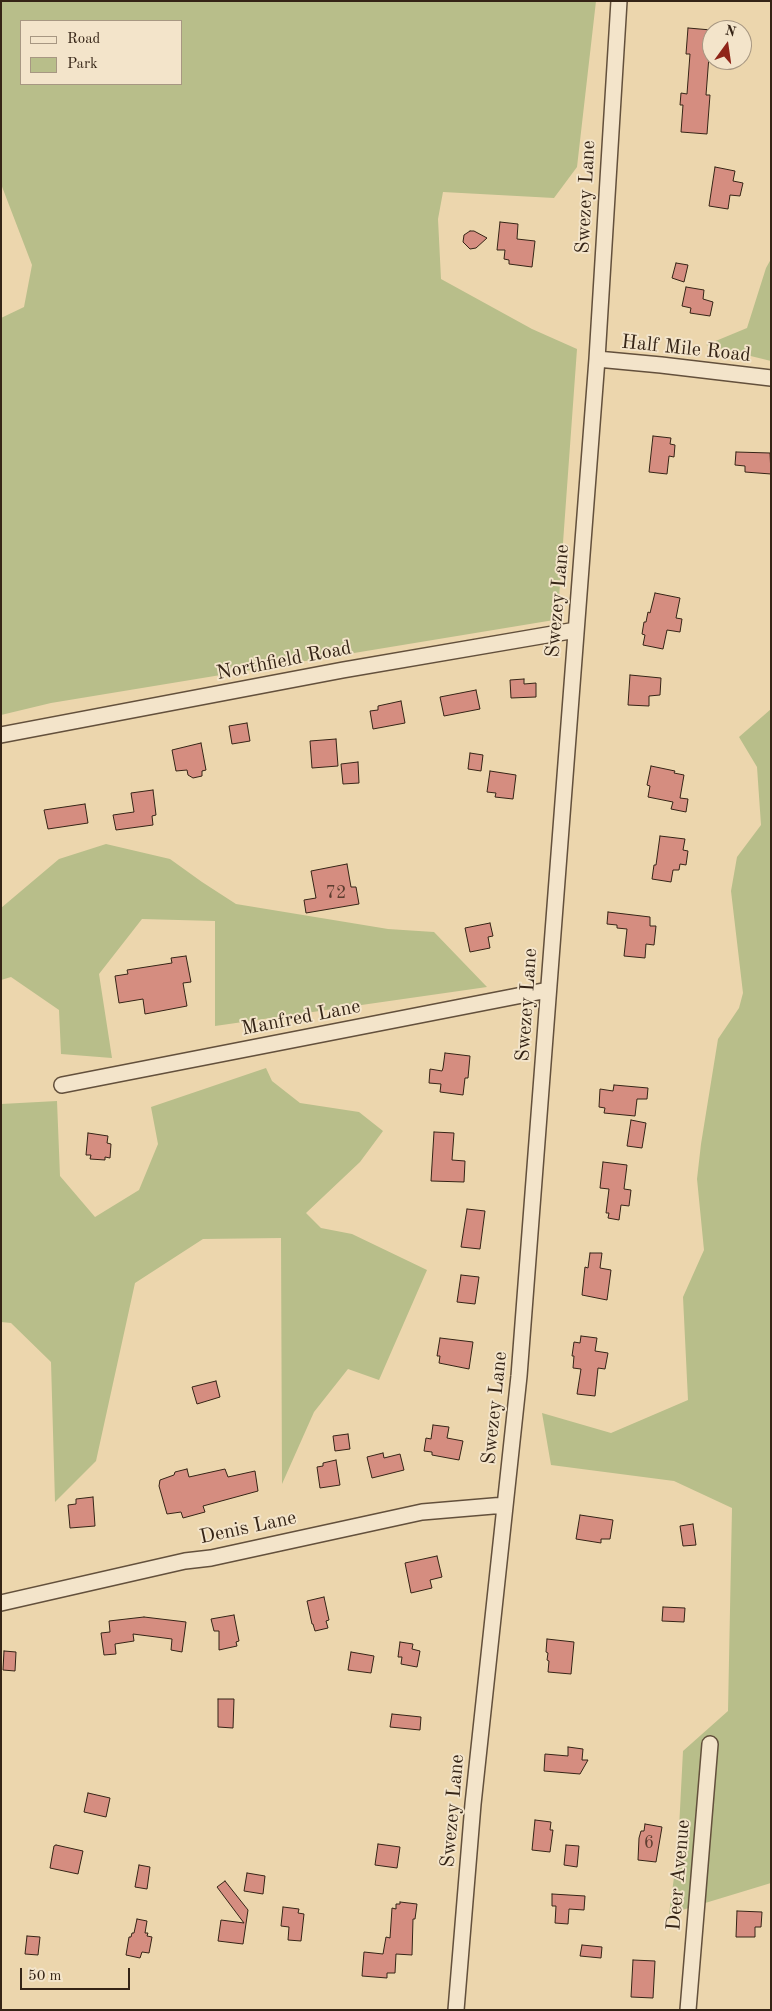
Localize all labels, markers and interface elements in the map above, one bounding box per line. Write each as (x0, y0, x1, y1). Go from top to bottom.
legend (20, 20, 182, 85)
north arrow (702, 20, 752, 70)
text: N (723, 23, 737, 40)
text: Road (67, 32, 100, 47)
text: Park (67, 57, 98, 72)
street label: Swezey Lane (571, 140, 601, 254)
street label: Half Mile Road (620, 330, 752, 368)
street label: Swezey Lane (541, 543, 575, 659)
street label: Northfield Road (214, 636, 354, 686)
house number: 72 (326, 882, 346, 904)
street label: Swezey Lane (511, 947, 543, 1063)
street label: Manfred Lane (239, 995, 363, 1041)
street label: Swezey Lane (477, 1350, 513, 1466)
street label: Denis Lane (197, 1506, 299, 1550)
street label: Swezey Lane (436, 1753, 470, 1869)
street label: Deer Avenue (662, 1819, 696, 1931)
house number: 6 (644, 1832, 654, 1854)
scale bar (22, 1958, 132, 1990)
text: 50 m (28, 1969, 62, 1984)

